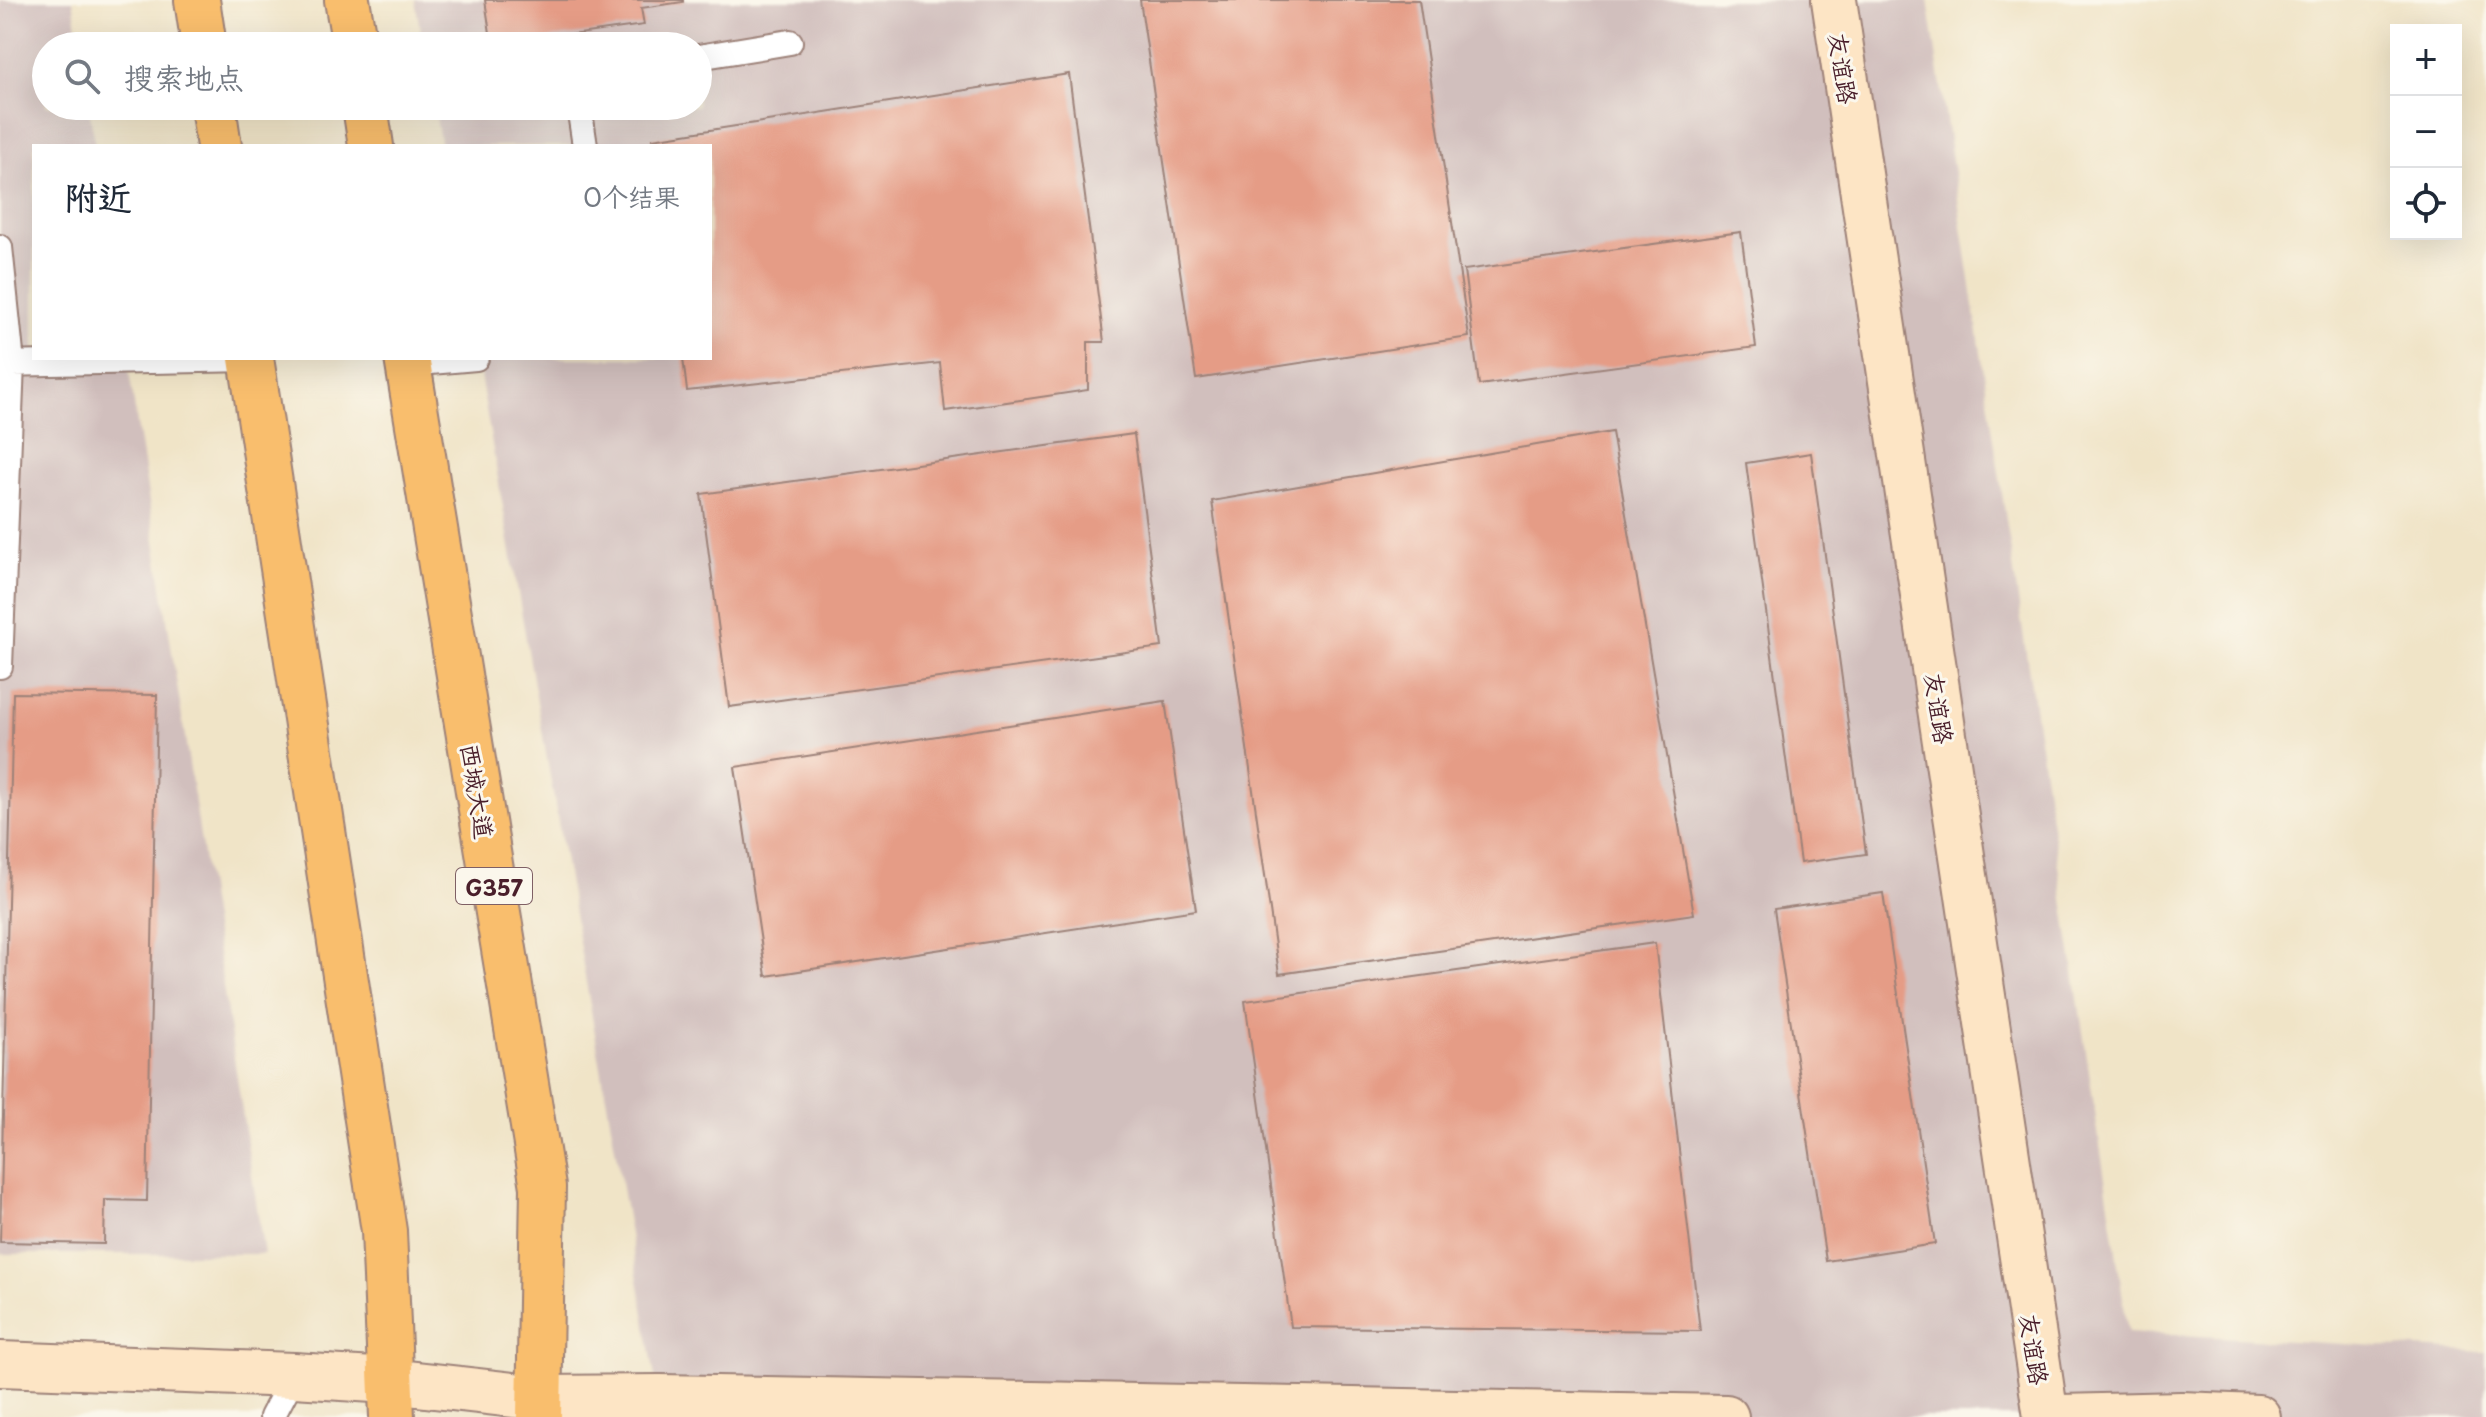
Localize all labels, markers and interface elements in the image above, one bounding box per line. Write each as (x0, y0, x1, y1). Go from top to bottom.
map controls (2390, 24, 2462, 240)
button: + (2390, 24, 2462, 96)
street label: 友谊路 (1821, 30, 1867, 106)
search box (32, 32, 712, 120)
icon: search (60, 54, 104, 98)
text: 搜索地点 (124, 54, 244, 99)
button: − (2390, 96, 2462, 168)
button: locate (2390, 168, 2462, 240)
text: 附近 (64, 170, 132, 222)
text: 0个结果 (583, 177, 680, 216)
street label: 友谊路 (1917, 670, 1963, 746)
street label: 西城大道 (453, 741, 503, 841)
road number: G357 (456, 868, 532, 904)
street label: 友谊路 (2012, 1311, 2058, 1387)

